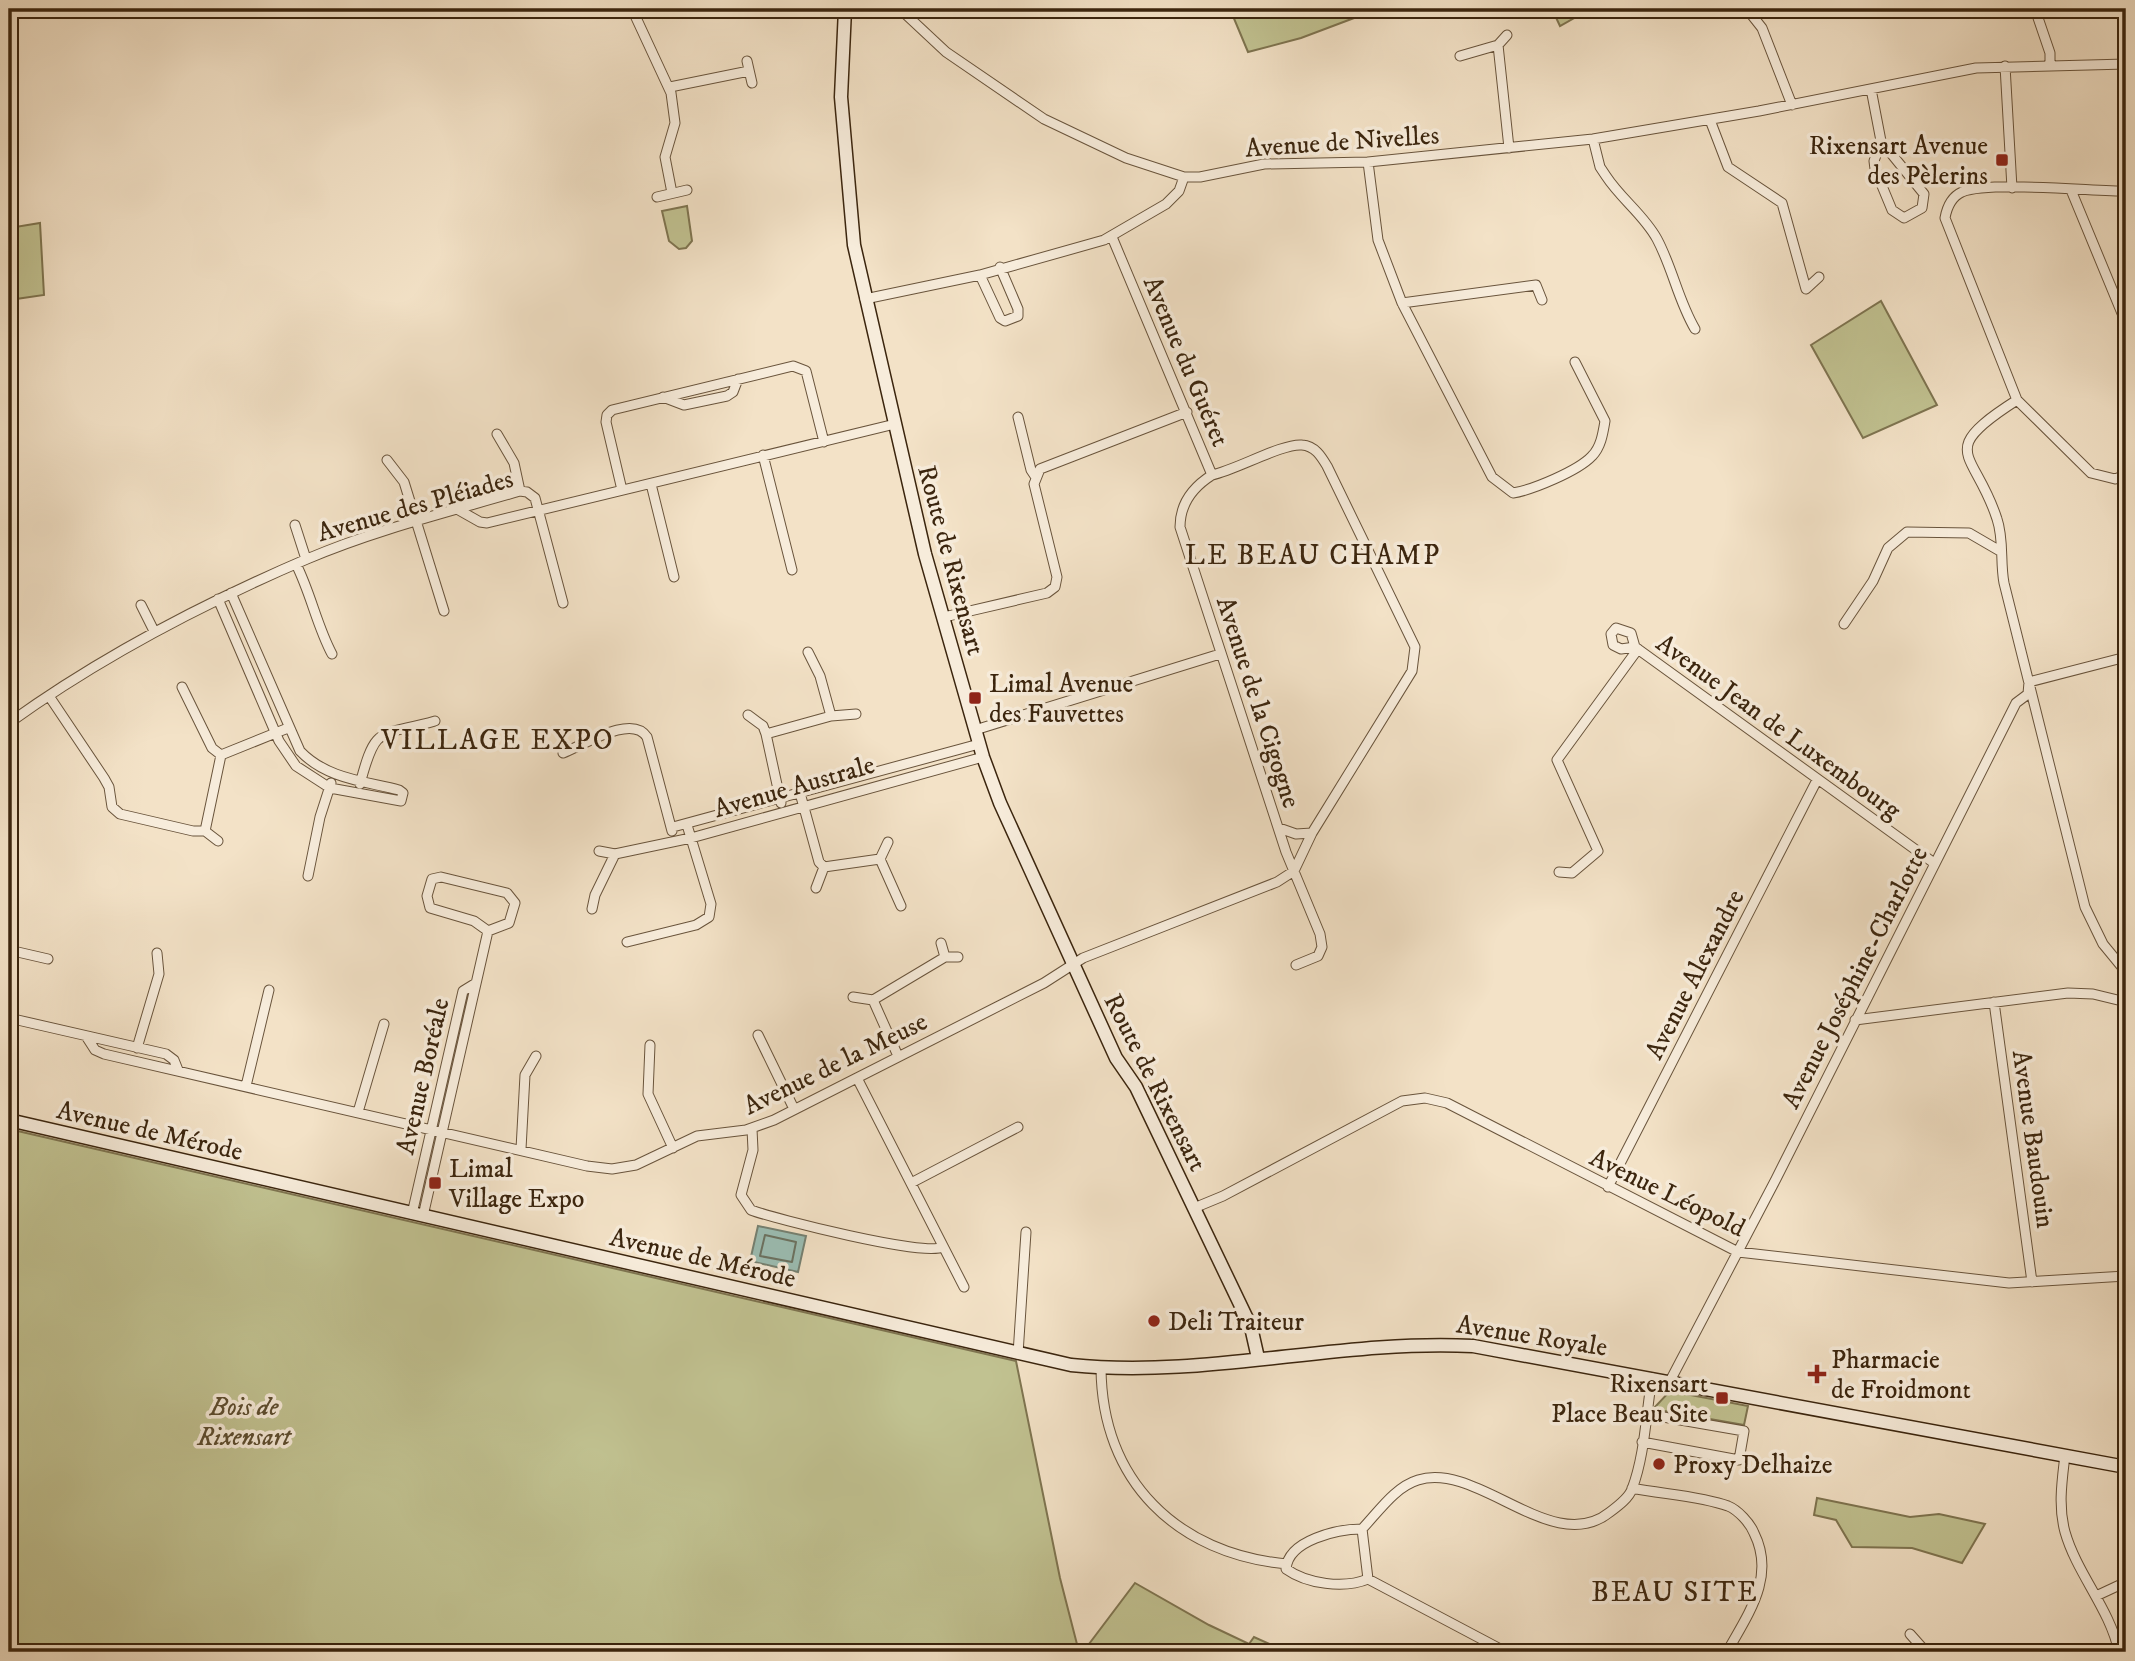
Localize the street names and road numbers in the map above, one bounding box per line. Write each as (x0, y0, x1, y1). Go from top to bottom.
street label: Avenue de Nivelles (1244, 119, 1440, 166)
street label: Avenue du Guéret (1135, 271, 1236, 452)
street label: Route de Rixensart (909, 462, 992, 659)
street label: Avenue des Pléiades (314, 463, 517, 550)
street label: Avenue de la Cigogne (1208, 593, 1307, 812)
street label: Avenue Jean de Luxembourg (1649, 627, 1907, 827)
street label: Avenue Australe (710, 749, 879, 826)
street label: Avenue Joséphine-Charlotte (1775, 841, 1936, 1114)
street label: Avenue Alexandre (1638, 884, 1752, 1065)
street label: Route de Rixensart (1096, 988, 1214, 1177)
street label: Avenue Boréale (389, 995, 457, 1158)
street label: Avenue de la Meuse (738, 1006, 933, 1123)
street label: Avenue Baudouin (2004, 1048, 2061, 1231)
street label: Avenue de Mérode (53, 1094, 246, 1169)
street label: Avenue Léopold (1584, 1141, 1751, 1245)
street label: Avenue de Mérode (606, 1221, 799, 1296)
street label: Avenue Royale (1454, 1308, 1610, 1365)

